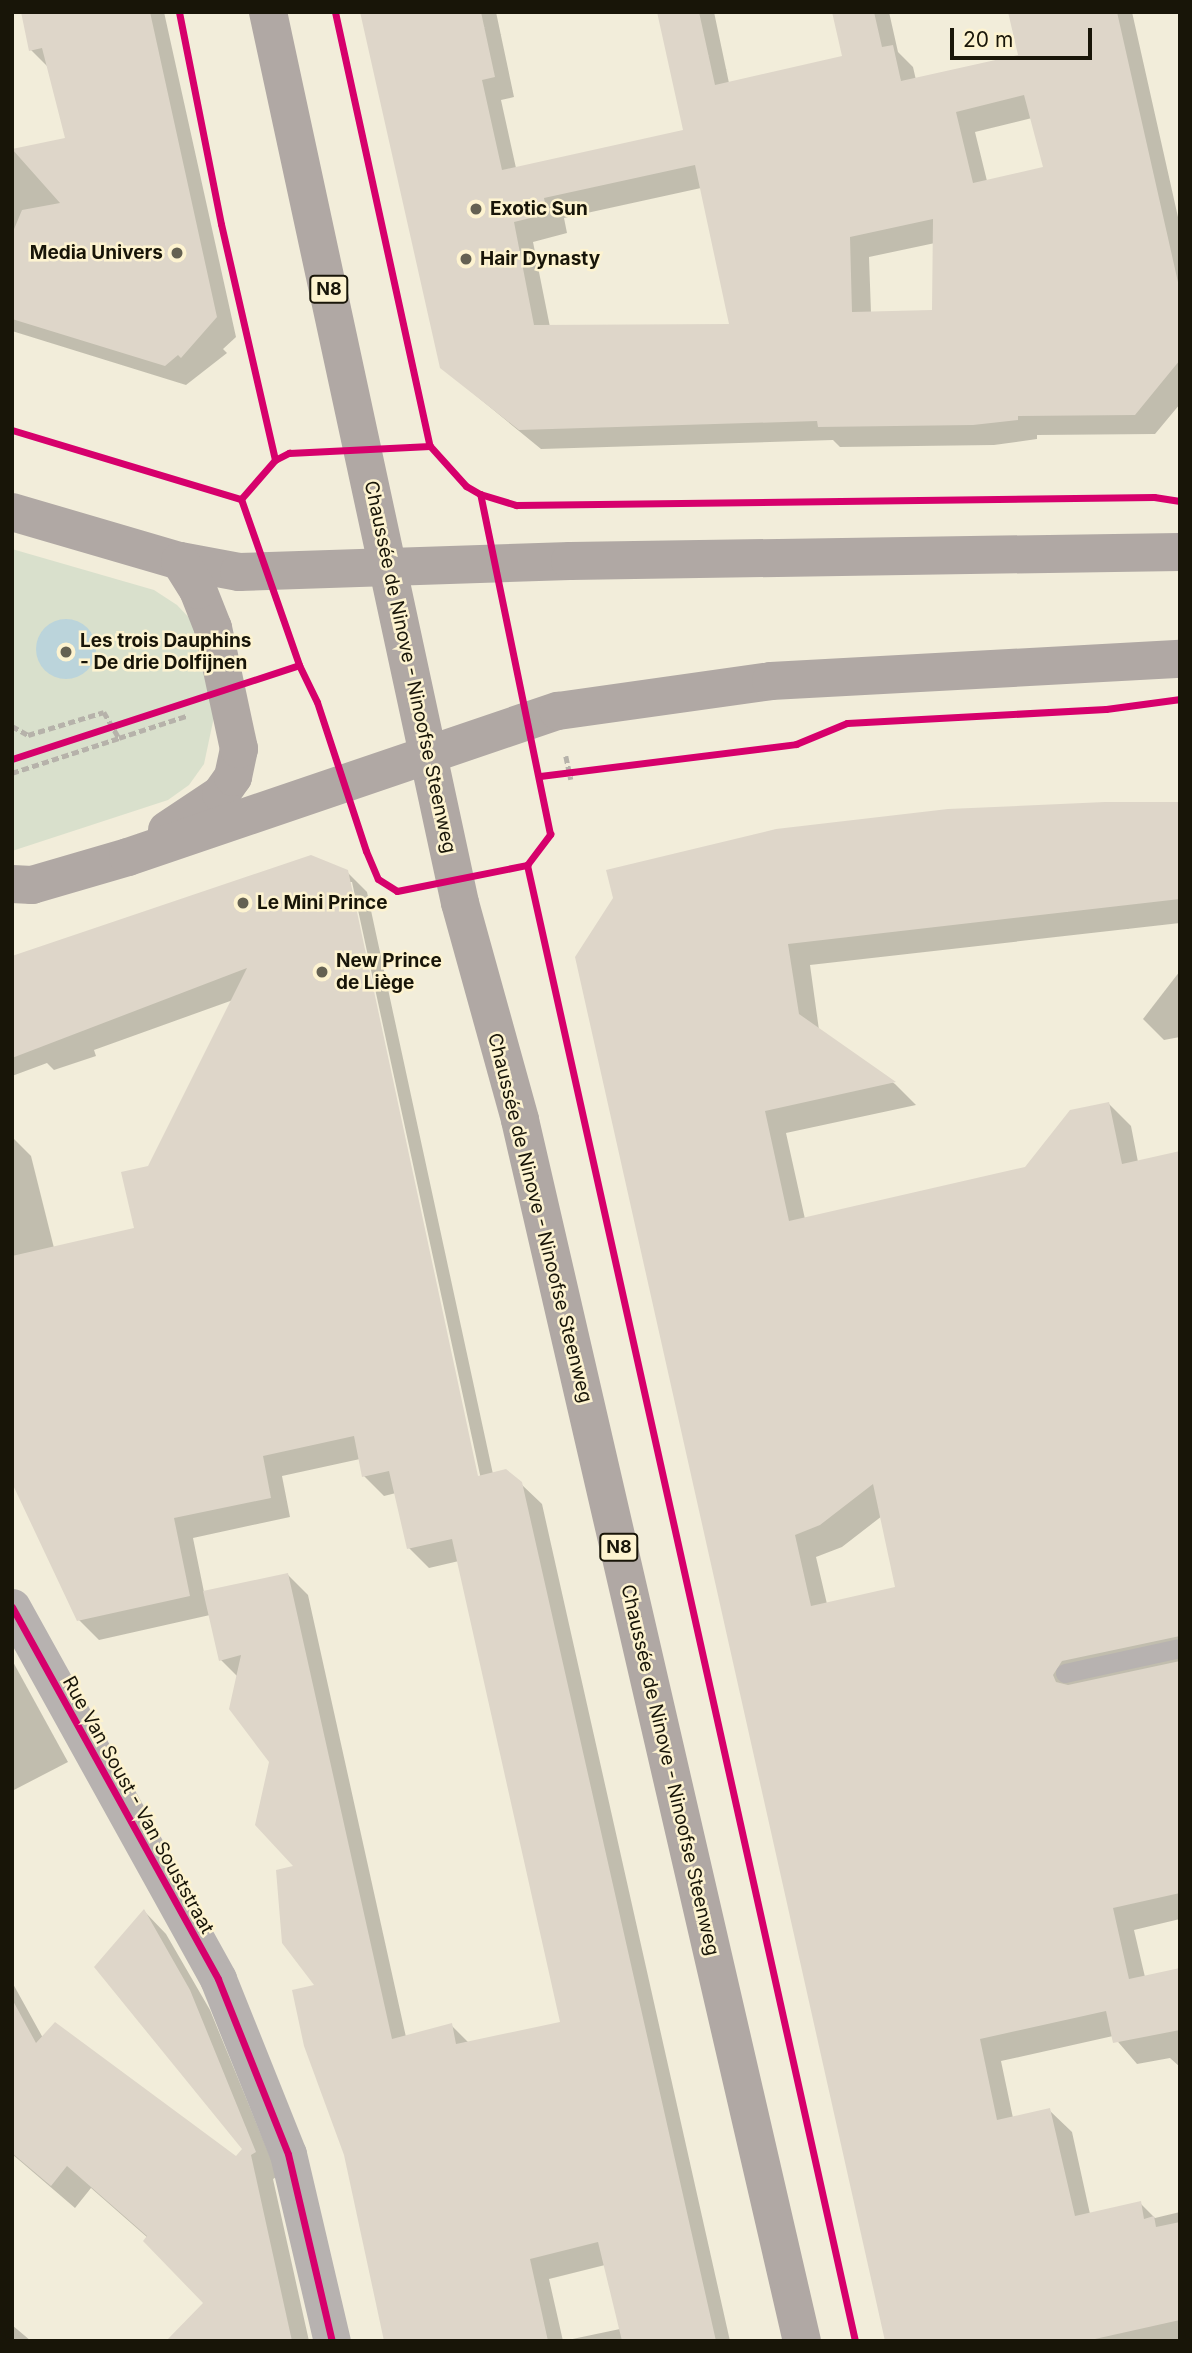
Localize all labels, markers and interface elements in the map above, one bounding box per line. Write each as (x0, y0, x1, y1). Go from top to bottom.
scale bar (954, 14, 1096, 58)
text: 20 m (963, 27, 1013, 52)
place label: Exotic Sun (490, 198, 588, 220)
marker: Exotic Sun (468, 201, 484, 217)
place label: Media Univers (30, 242, 163, 264)
marker: Media Univers (169, 245, 185, 261)
place label: Hair Dynasty (480, 248, 600, 270)
marker: Hair Dynasty (458, 251, 474, 267)
road number: N8 (308, 274, 350, 304)
street label: Chaussée de Ninove - Ninoofse Steenweg (359, 479, 461, 855)
place label: Les trois Dauphins - De drie Dolfijnen (80, 630, 251, 674)
marker: Les trois Dauphins - De drie Dolfijnen (58, 644, 74, 660)
place label: Le Mini Prince (257, 892, 388, 914)
marker: Le Mini Prince (235, 895, 251, 911)
place label: New Prince de Liège (336, 950, 442, 994)
marker: New Prince de Liège (314, 964, 330, 980)
street label: Chaussée de Ninove - Ninoofse Steenweg (483, 1031, 597, 1405)
road number: N8 (598, 1532, 640, 1562)
street label: Chaussée de Ninove - Ninoofse Steenweg (616, 1582, 724, 1958)
street label: Rue Van Soust - Van Souststraat (57, 1672, 219, 1938)

